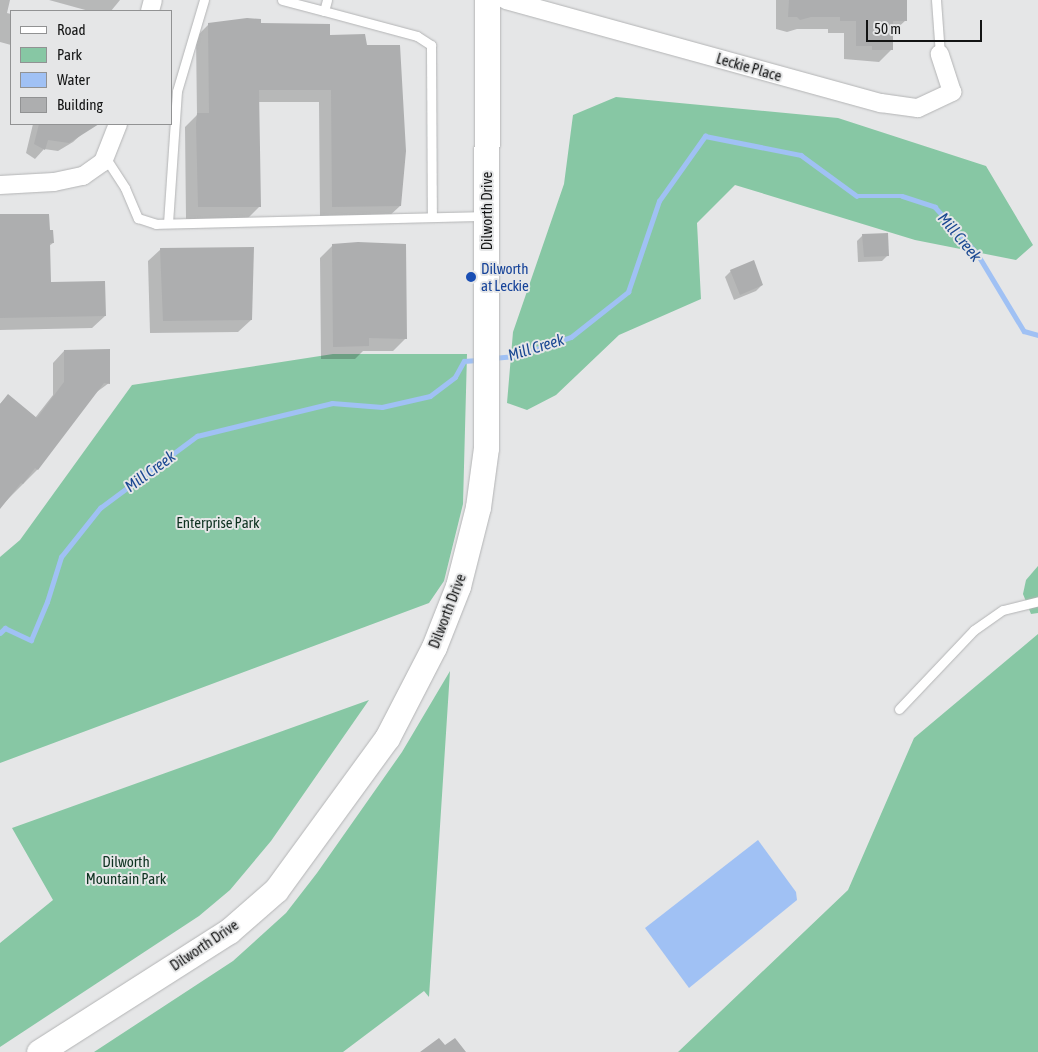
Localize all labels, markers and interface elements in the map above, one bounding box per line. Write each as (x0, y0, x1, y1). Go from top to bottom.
legend (10, 10, 172, 125)
scale bar (868, 10, 984, 42)
text: 50 m (874, 20, 901, 37)
text: Road (57, 21, 86, 38)
text: Park (57, 46, 82, 63)
street label: Leckie Place (714, 49, 784, 85)
text: Water (57, 71, 90, 88)
text: Building (57, 96, 103, 113)
street label: Dilworth Drive (478, 172, 496, 250)
water label: Mill Creek (934, 209, 986, 265)
place label: Dilworth at Leckie (481, 259, 529, 294)
marker: Dilworth at Leckie (465, 271, 477, 283)
water label: Mill Creek (506, 329, 566, 365)
water label: Mill Creek (121, 446, 179, 496)
park label: Enterprise Park (176, 514, 260, 532)
street label: Dilworth Drive (425, 571, 469, 651)
park label: Dilworth Mountain Park (86, 852, 166, 887)
street label: Dilworth Drive (166, 916, 242, 974)

